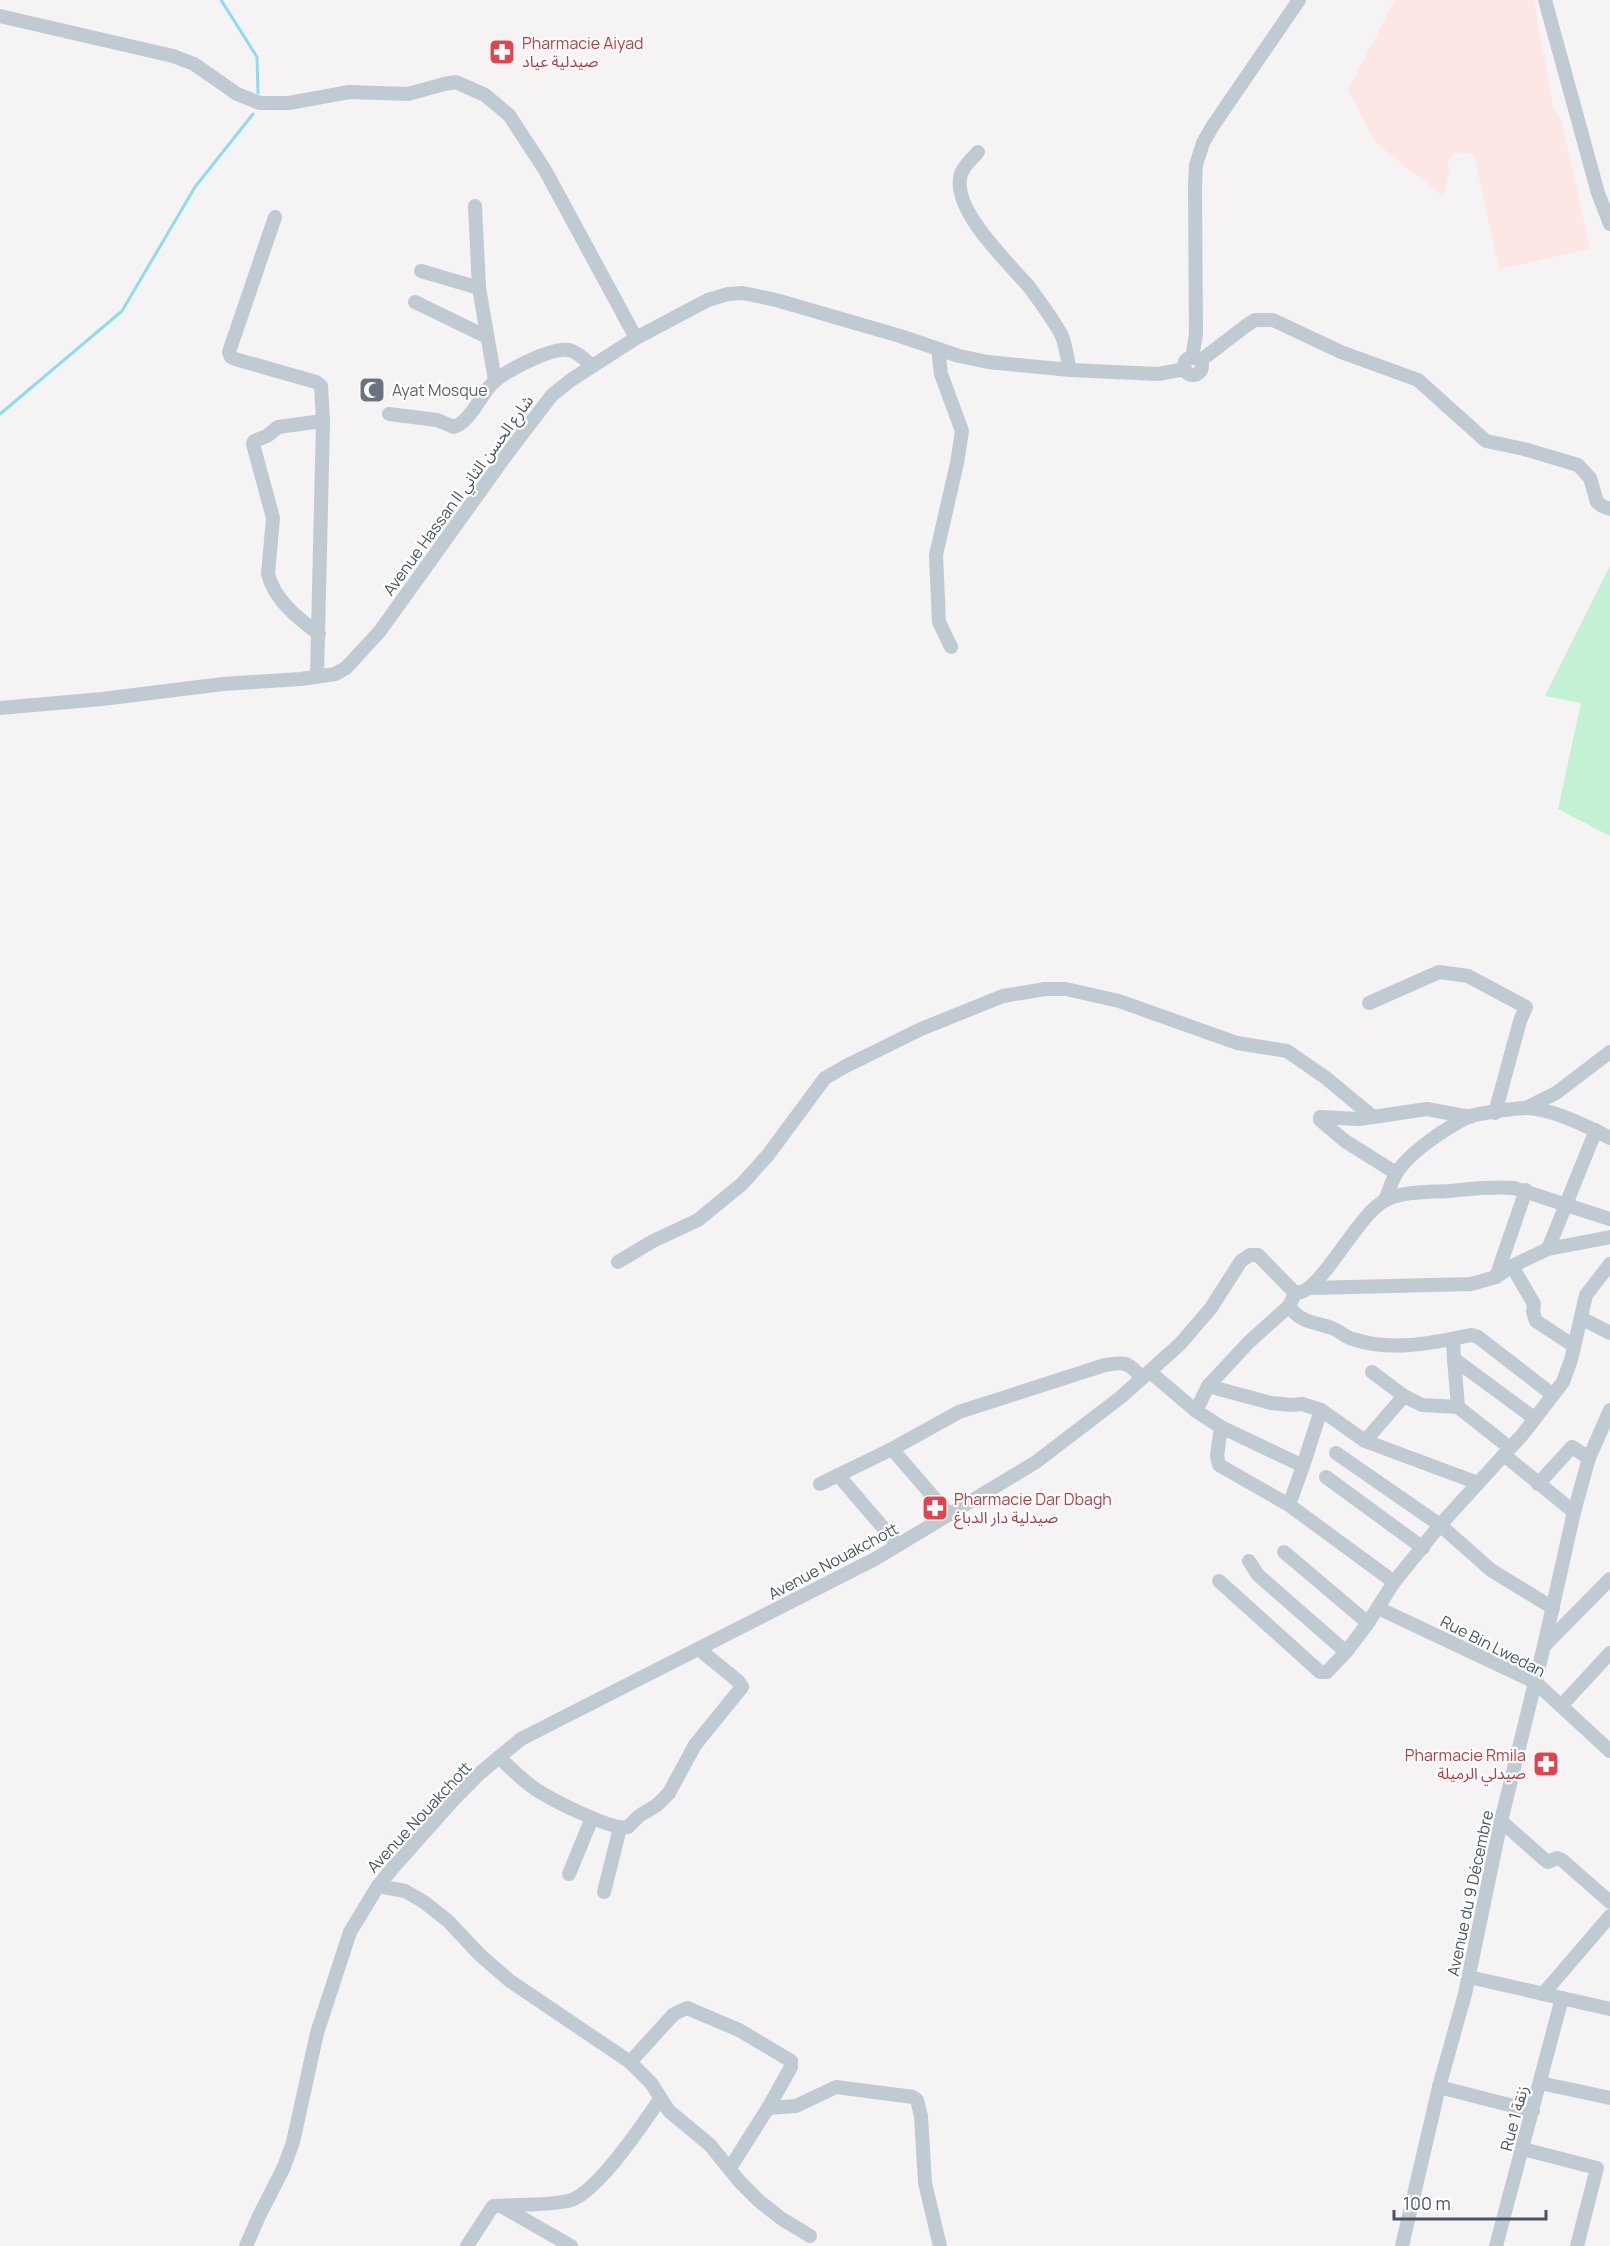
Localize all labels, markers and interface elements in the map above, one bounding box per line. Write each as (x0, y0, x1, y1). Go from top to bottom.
place label: Pharmacie Aiyad صيدلية عياد (522, 32, 644, 72)
pharmacy icon: Pharmacie Aiyad صيدلية عياد (487, 37, 517, 67)
mosque icon: Ayat Mosque (357, 375, 387, 405)
place label: Ayat Mosque (392, 379, 488, 401)
street label: Avenue Hassan II شارع الحسن الثاني (378, 390, 540, 601)
place label: Pharmacie Dar Dbagh صيدلية دار الدباغ (954, 1488, 1112, 1530)
pharmacy icon: Pharmacie Dar Dbagh صيدلية دار الدباغ (920, 1493, 950, 1523)
street label: Avenue Nouakchott (764, 1517, 902, 1605)
street label: Rue Bin Lwedan (1437, 1610, 1549, 1682)
place label: Pharmacie Rmila صيدلي الرميلة (1405, 1744, 1526, 1786)
pharmacy icon: Pharmacie Rmila صيدلي الرميلة (1531, 1749, 1561, 1779)
street label: Avenue Nouakchott (362, 1757, 476, 1877)
street label: Avenue du 9 Décembre (1442, 1808, 1498, 1978)
street label: Rue 1 زنقة (1495, 2083, 1533, 2153)
scale bar (1394, 2183, 1546, 2221)
text: 100 m (1403, 2191, 1451, 2215)

